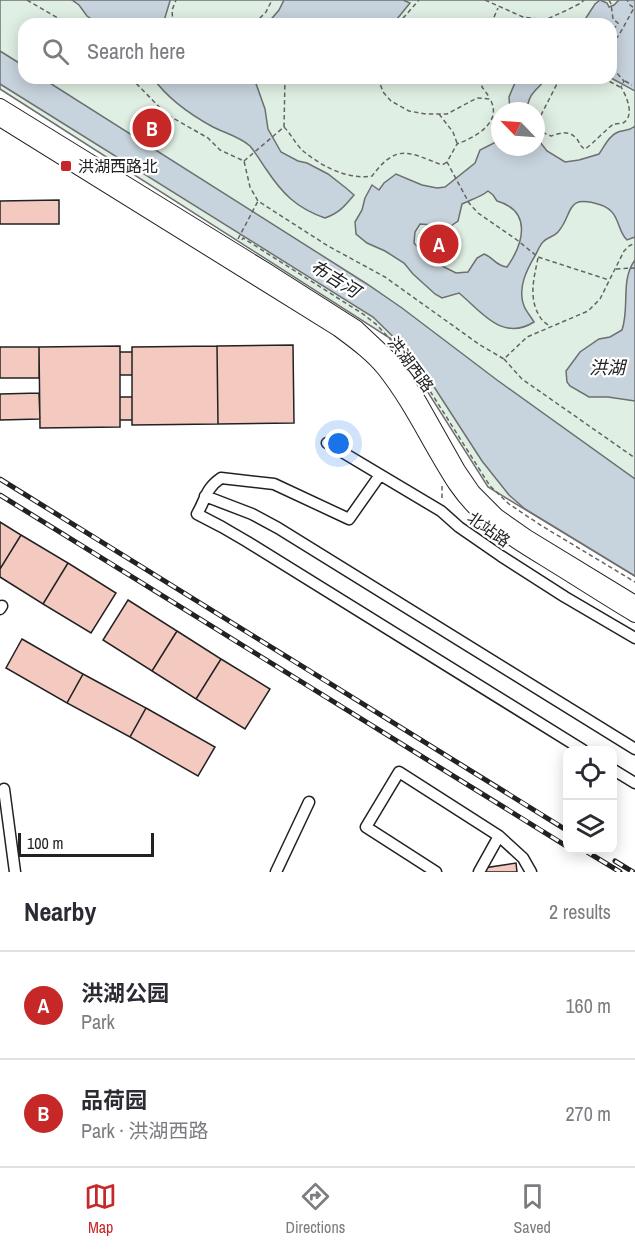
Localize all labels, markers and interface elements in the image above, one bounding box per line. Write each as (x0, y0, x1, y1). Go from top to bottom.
search box (18, 18, 617, 84)
icon: search (39, 35, 72, 68)
text: Search here (87, 36, 185, 66)
north arrow (491, 102, 545, 156)
pin: B (132, 106, 172, 150)
place label: 洪湖西路北 (78, 155, 158, 177)
marker: 洪湖西路北 (59, 159, 73, 173)
pin: A (420, 222, 458, 266)
water label: 布吉河 (306, 254, 367, 305)
street label: 洪湖西路 (383, 332, 439, 396)
water label: 洪湖 (589, 355, 628, 380)
your location (324, 429, 353, 458)
street label: 北站路 (463, 506, 515, 552)
map controls (563, 746, 617, 854)
button: locate (563, 746, 617, 800)
button: layers (563, 800, 617, 854)
scale bar (18, 830, 154, 858)
text: 100 m (27, 832, 63, 854)
text: Nearby (24, 894, 96, 929)
text: 2 results (549, 898, 611, 925)
text: 洪湖公园 (81, 978, 169, 1008)
text: A (38, 992, 49, 1019)
text: 160 m (565, 992, 611, 1019)
text: Park (81, 1008, 115, 1035)
text: 品荷园 (81, 1085, 147, 1115)
text: B (38, 1100, 49, 1127)
text: 270 m (565, 1100, 611, 1127)
text: Park · 洪湖西路 (81, 1117, 208, 1144)
tab: Map (84, 1180, 117, 1238)
tab: Directions (285, 1180, 345, 1238)
tab: Saved (514, 1180, 551, 1238)

